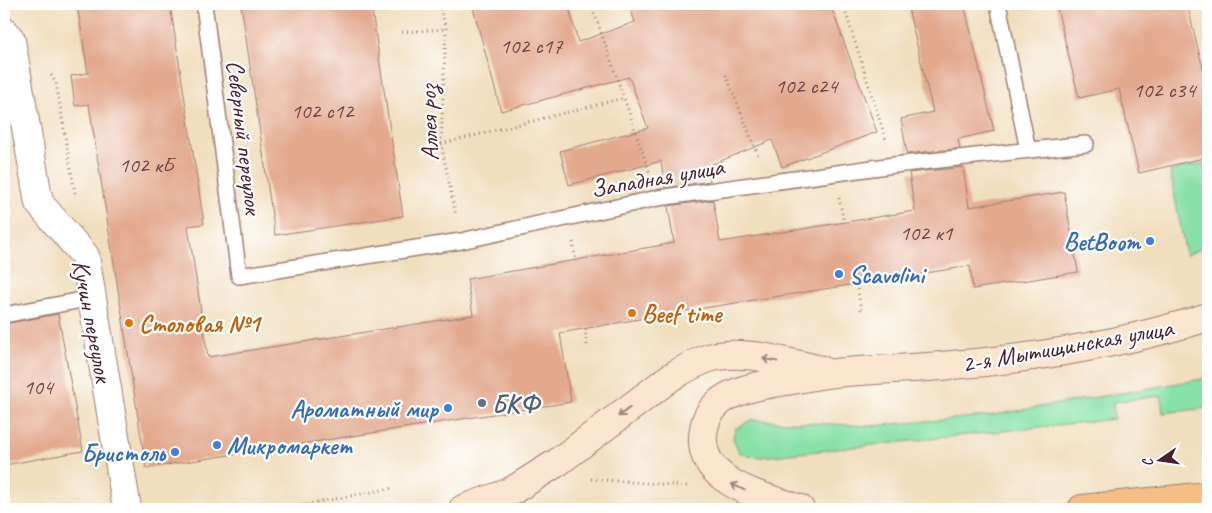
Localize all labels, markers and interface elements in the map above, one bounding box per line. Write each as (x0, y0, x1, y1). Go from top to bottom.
house number: 102 с17 (500, 32, 563, 60)
street label: Северный переулок (219, 58, 270, 219)
house number: 102 с24 (775, 72, 839, 100)
house number: 102 с34 (1133, 76, 1197, 104)
street label: Аллея роз (412, 82, 447, 161)
house number: 102 с12 (291, 97, 355, 125)
street label: Западная улица (588, 150, 728, 205)
house number: 102 кБ (119, 151, 177, 179)
house number: 102 к1 (899, 219, 954, 247)
place label: BetBoom (1064, 226, 1142, 258)
marker: BetBoom (1144, 235, 1156, 247)
street label: Кучин переулок (64, 257, 120, 387)
place label: Scavolini (849, 259, 927, 291)
marker: Scavolini (833, 268, 845, 280)
place label: Beef time (642, 298, 724, 330)
marker: Beef time (626, 307, 638, 319)
place label: Столовая №1 (139, 308, 263, 340)
street label: 2-я Мытищинская улица (959, 311, 1177, 380)
marker: Столовая №1 (123, 317, 135, 329)
one-way arrow (762, 354, 778, 364)
house number: 104 (23, 373, 55, 401)
place label: БКФ (492, 388, 542, 420)
place label: Ароматный мир (290, 393, 439, 425)
marker: БКФ (476, 397, 488, 409)
marker: Ароматный мир (442, 402, 454, 414)
one-way arrow (617, 407, 631, 417)
place label: Микромаркет (227, 430, 353, 462)
north arrow (1134, 436, 1184, 486)
place label: Бристоль (81, 437, 167, 469)
marker: Микромаркет (211, 439, 223, 451)
marker: Бристоль (169, 446, 181, 458)
text: С (1138, 455, 1157, 468)
one-way arrow (730, 482, 745, 492)

